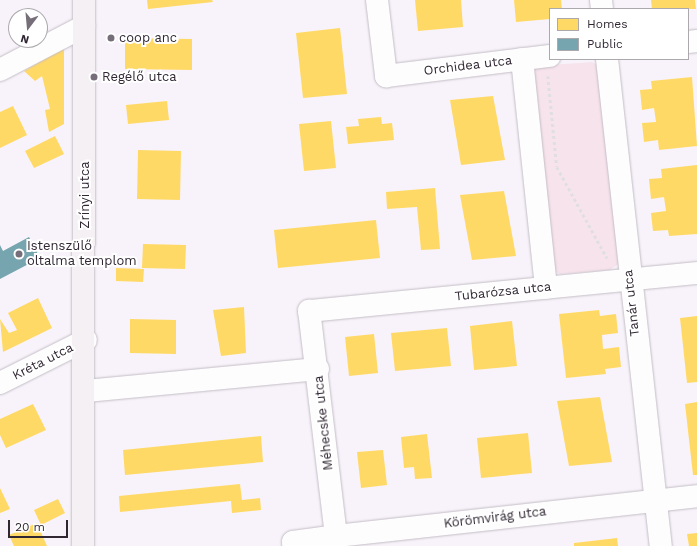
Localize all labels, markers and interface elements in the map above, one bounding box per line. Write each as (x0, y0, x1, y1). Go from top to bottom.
north arrow (8, 8, 48, 48)
legend (549, 8, 689, 60)
text: Homes (587, 17, 628, 31)
place label: coop anc (119, 30, 177, 46)
text: N (19, 32, 31, 46)
marker: coop anc (106, 33, 116, 43)
text: Public (587, 37, 623, 51)
street label: Orchidea utca (423, 53, 513, 79)
place label: Regélő utca (102, 69, 177, 85)
marker: Regélő utca (89, 72, 99, 82)
street label: Zrínyi utca (77, 161, 93, 229)
place label: Istenszülő oltalma templom (27, 239, 137, 270)
marker: Istenszülő oltalma templom (14, 249, 24, 259)
street label: Tanár utca (621, 269, 643, 337)
street label: Tubarózsa utca (454, 279, 552, 305)
street label: Kréta utca (10, 340, 76, 384)
street label: Méhecske utca (311, 375, 337, 471)
street label: Körömvirág utca (443, 504, 547, 532)
scale bar (10, 512, 70, 538)
text: 20 m (15, 520, 45, 534)

